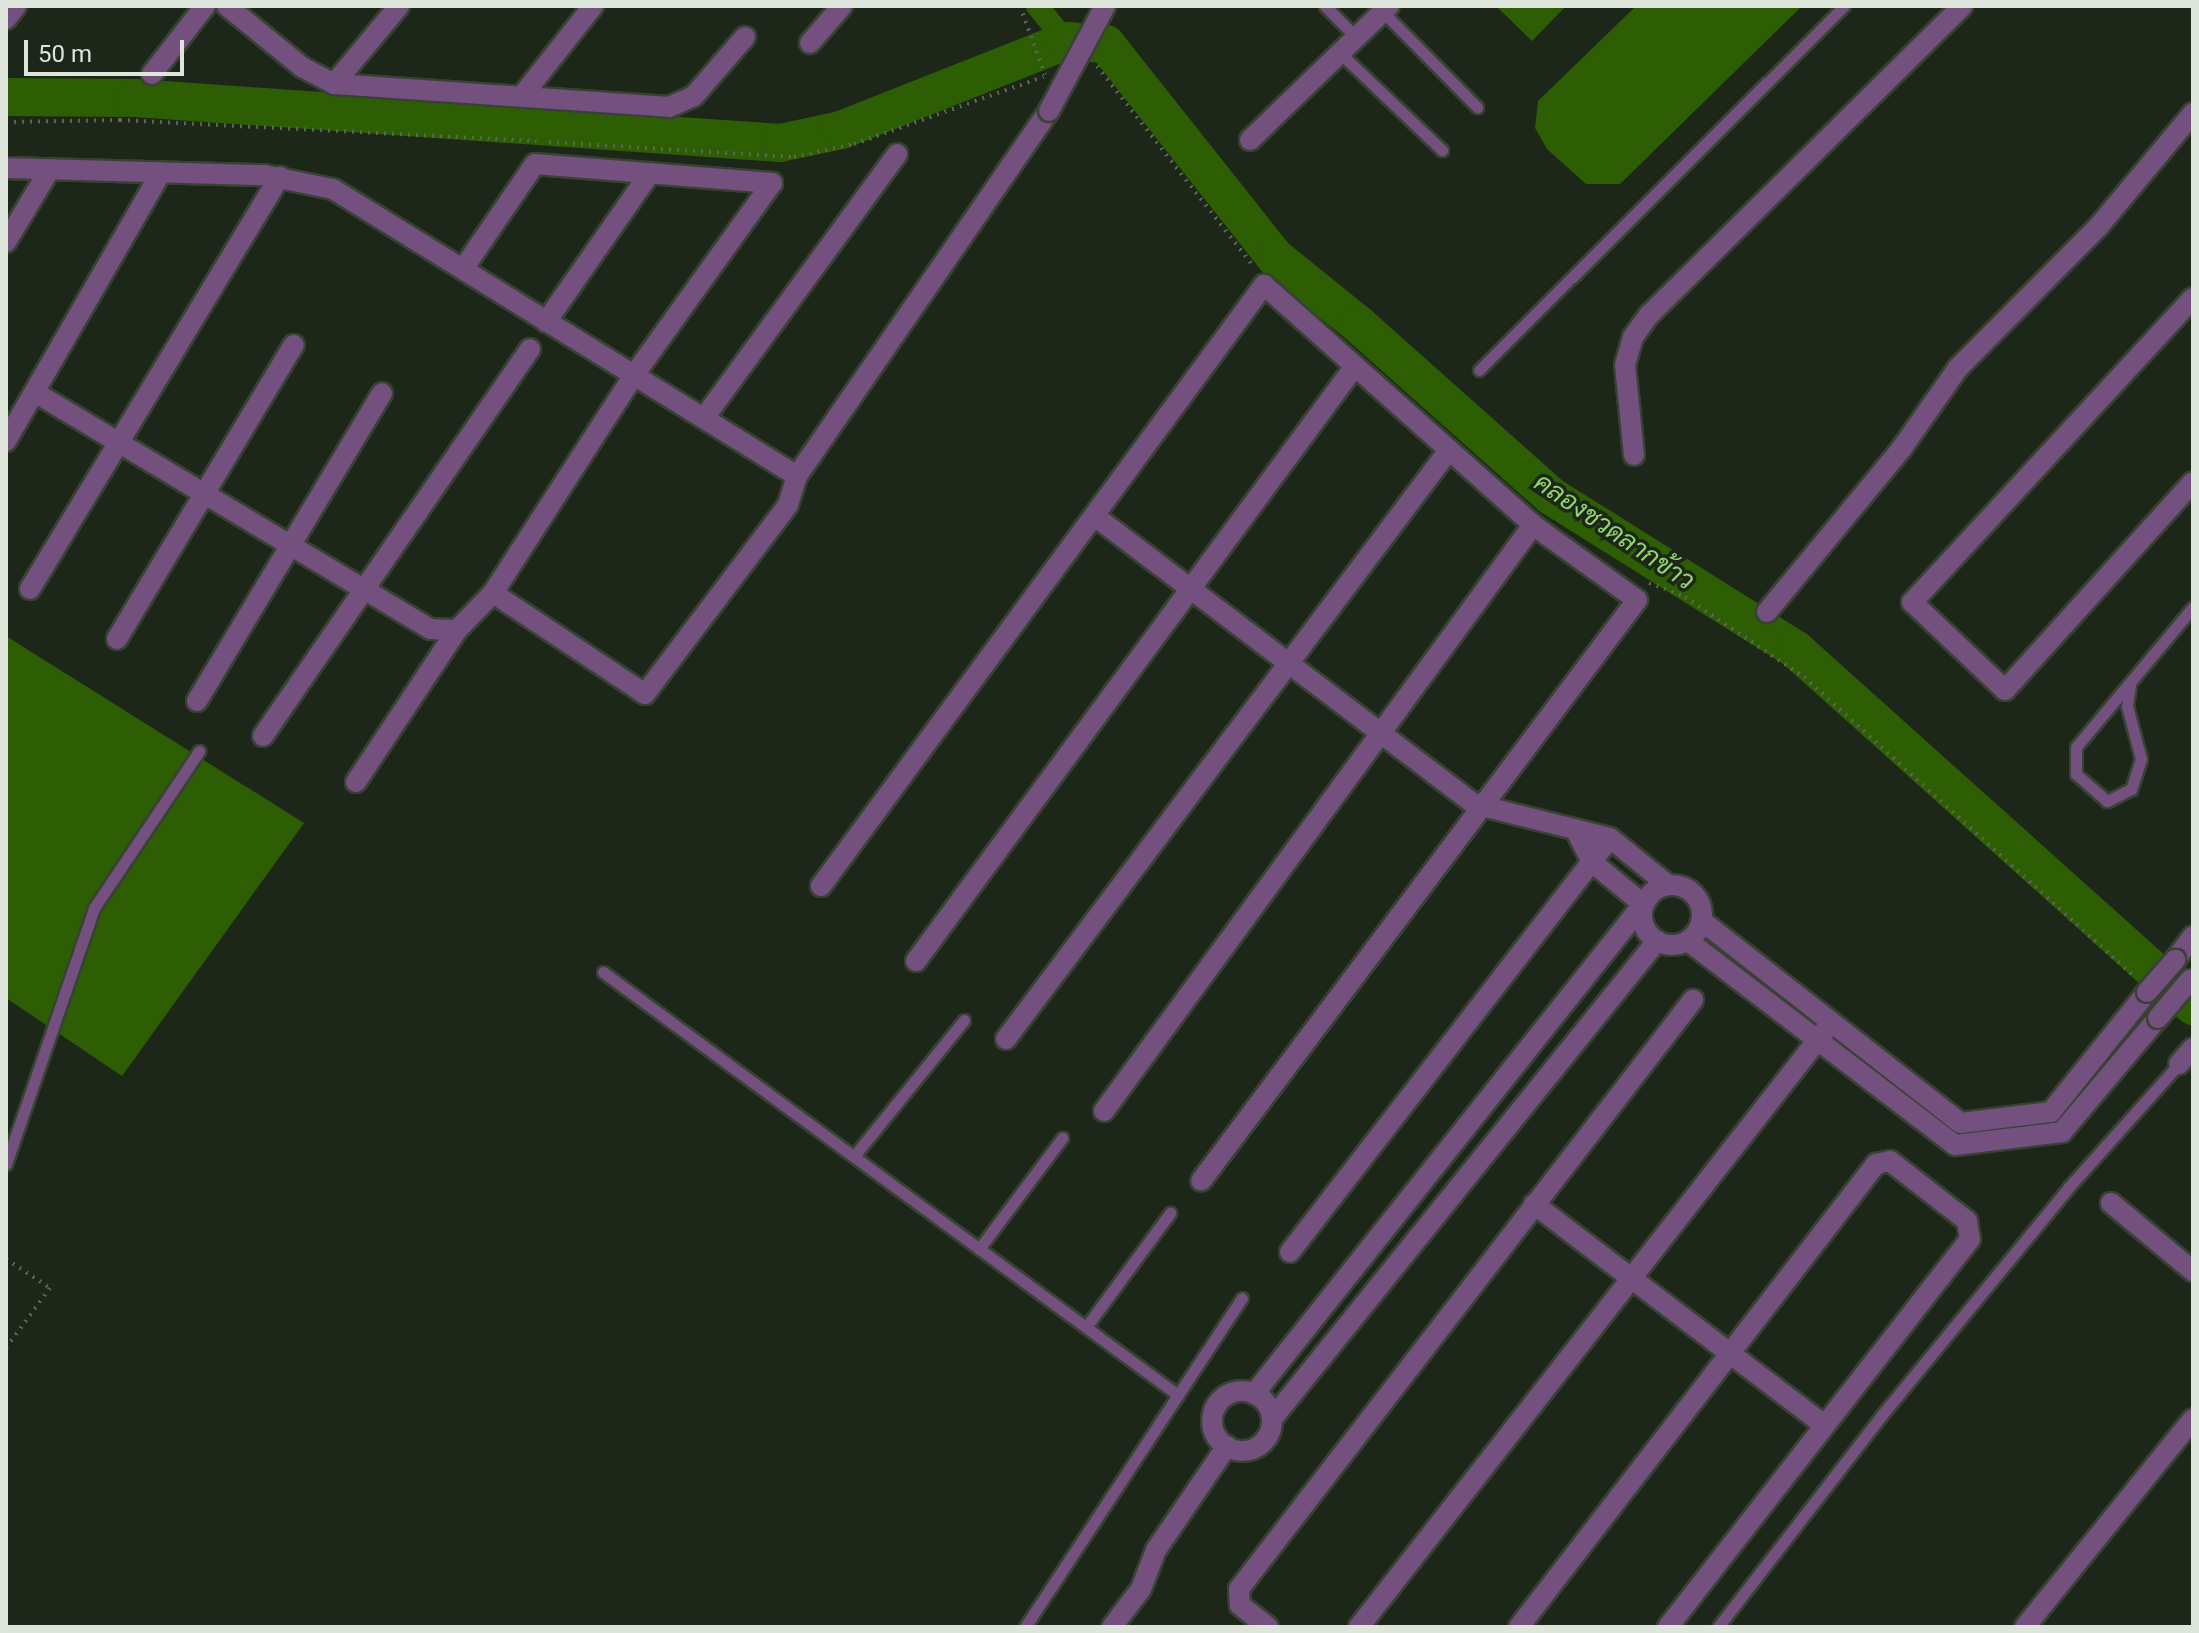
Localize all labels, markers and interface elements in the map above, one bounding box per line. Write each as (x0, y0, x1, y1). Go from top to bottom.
scale bar (28, 24, 188, 74)
text: 50 m (38, 40, 92, 68)
water label: คลองชวดลากข้าว (1528, 467, 1700, 597)

